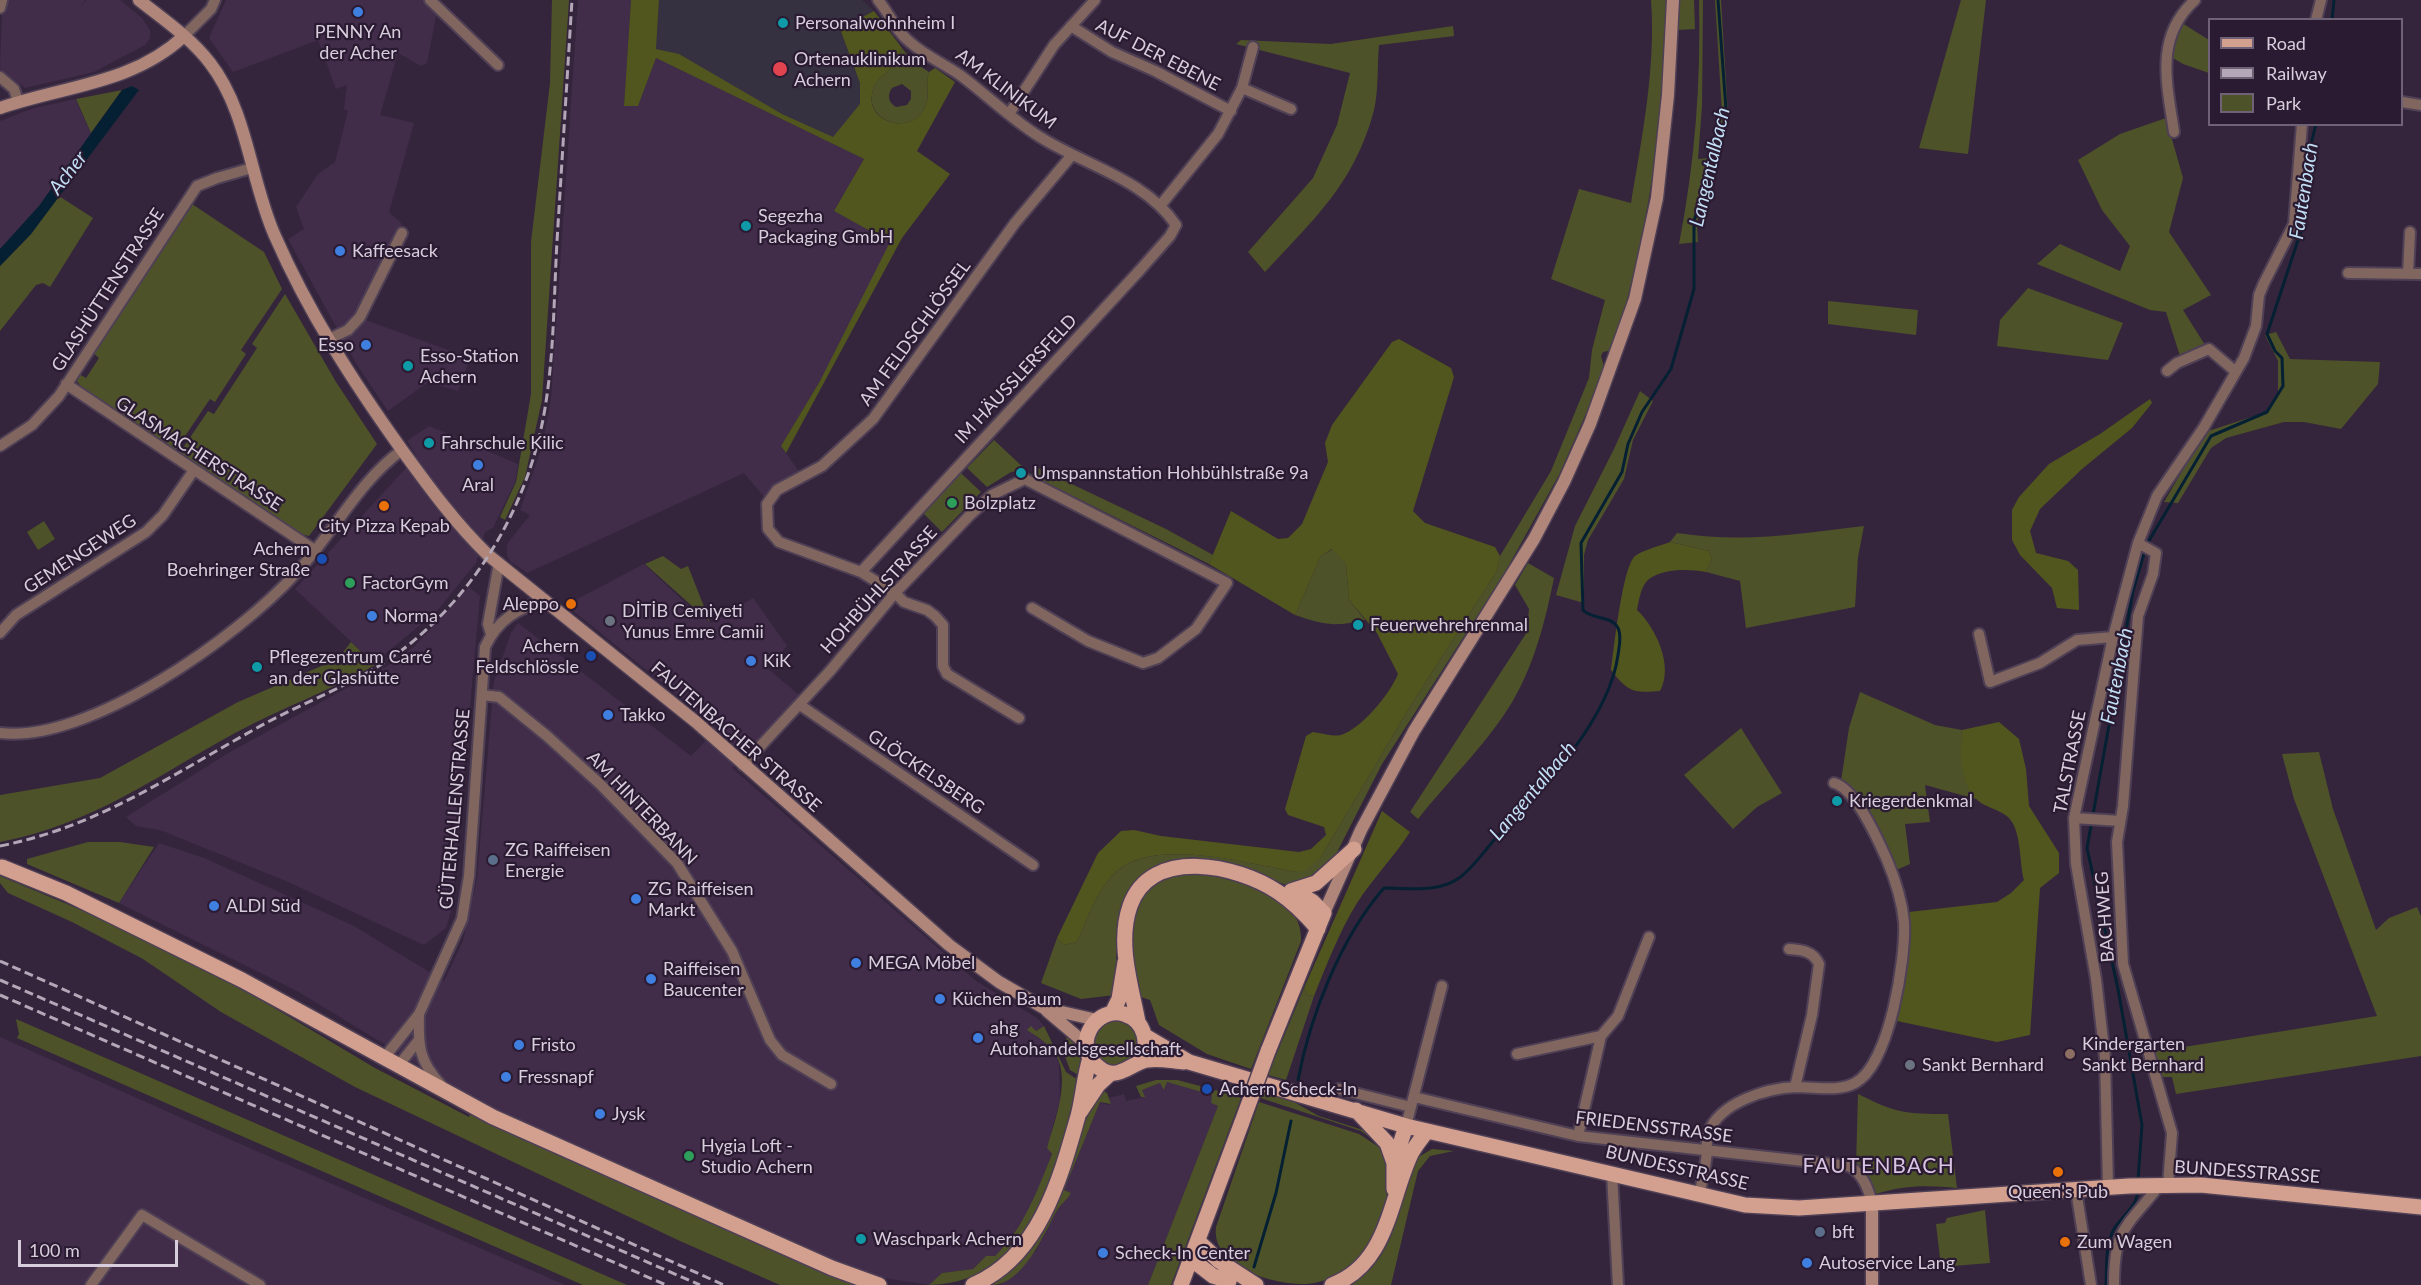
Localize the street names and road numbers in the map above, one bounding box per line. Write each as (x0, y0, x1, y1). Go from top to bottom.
street label: AUF DER EBENE (1092, 14, 1224, 96)
street label: AM KLINIKUM (951, 44, 1061, 134)
street label: GLASHÜTTENSTRASSE (47, 204, 169, 376)
street label: AM FELDSCHLÖSSEL (855, 256, 975, 410)
street label: IM HÄUSSLERSFELD (950, 310, 1082, 448)
street label: GLASMACHERSTRASSE (112, 392, 286, 516)
street label: GEMENGEWEG (20, 510, 140, 598)
street label: HOHBÜHLSTRASSE (816, 522, 942, 658)
street label: FAUTENBACHER STRASSE (647, 657, 825, 817)
street label: GÜTERHALLENSTRASSE (435, 708, 475, 910)
street label: TALSTRASSE (2049, 709, 2091, 815)
street label: GLÖCKELSBERG (864, 725, 988, 819)
street label: AM HINTERBANN (582, 747, 702, 869)
street label: BACHWEG (2091, 871, 2119, 963)
street label: FRIEDENSSTRASSE (1574, 1107, 1734, 1147)
street label: BUNDESSTRASSE (1603, 1141, 1751, 1195)
street label: BUNDESSTRASSE (2173, 1156, 2321, 1188)

